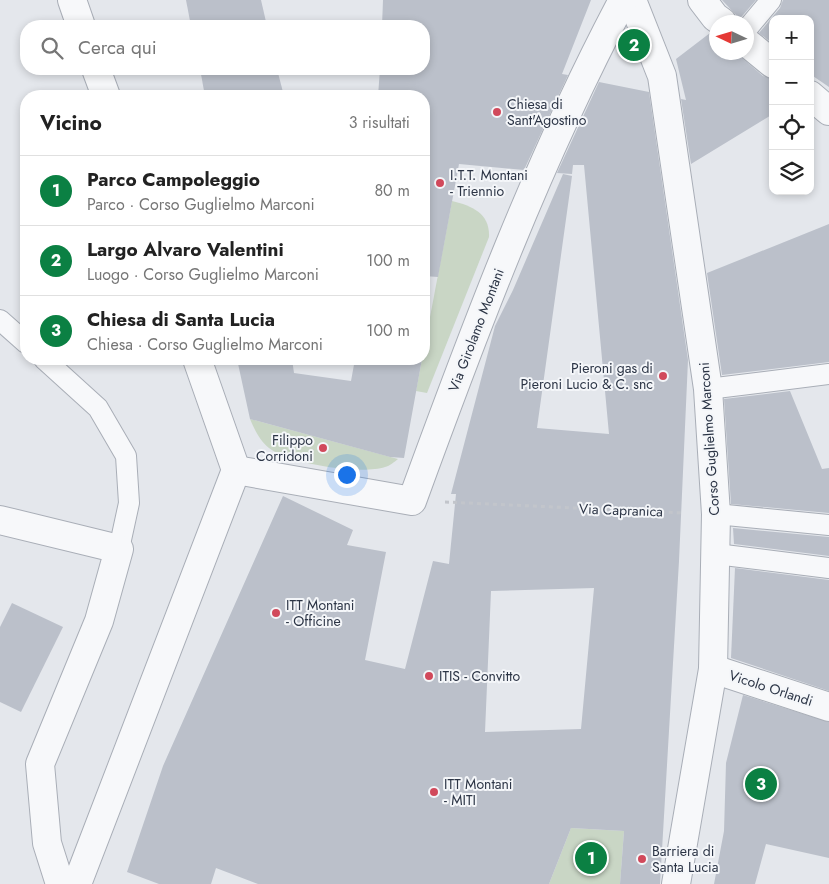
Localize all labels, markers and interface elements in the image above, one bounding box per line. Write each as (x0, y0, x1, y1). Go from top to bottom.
north arrow (709, 15, 754, 60)
map controls (769, 15, 814, 195)
button: + (769, 15, 814, 60)
search box (20, 20, 430, 75)
pin: 2 (618, 26, 650, 64)
icon: search (38, 34, 66, 62)
text: Cerca qui (78, 34, 157, 61)
button: − (769, 60, 814, 105)
place label: Chiesa di Sant'Agostino (507, 94, 587, 130)
button: locate (769, 105, 814, 150)
marker: Chiesa di Sant'Agostino (491, 106, 503, 118)
text: Vicino (40, 108, 102, 138)
text: 3 risultati (349, 111, 410, 134)
button: layers (769, 150, 814, 195)
place label: I.T.T. Montani - Triennio (450, 165, 528, 201)
text: Parco Campoleggio (87, 166, 260, 193)
marker: I.T.T. Montani - Triennio (434, 177, 446, 189)
text: 1 (52, 179, 60, 202)
text: 80 m (374, 179, 410, 202)
text: Parco · Corso Guglielmo Marconi (87, 193, 315, 216)
text: Largo Alvaro Valentini (87, 236, 284, 263)
text: 2 (51, 249, 61, 272)
text: 100 m (366, 249, 410, 272)
text: Luogo · Corso Guglielmo Marconi (87, 263, 319, 286)
street label: Via Girolamo Montani (443, 265, 509, 395)
text: Chiesa di Santa Lucia (87, 306, 275, 333)
text: 3 (51, 319, 61, 342)
text: 100 m (366, 319, 410, 342)
text: Chiesa · Corso Guglielmo Marconi (87, 333, 323, 356)
place label: Pieroni gas di Pieroni Lucio & C. snc (520, 358, 653, 394)
street label: Corso Guglielmo Marconi (694, 362, 724, 516)
marker: Pieroni gas di Pieroni Lucio & C. snc (657, 370, 669, 382)
place label: Filippo Corridoni (256, 430, 313, 466)
marker: Filippo Corridoni (317, 442, 329, 454)
your location (334, 462, 360, 488)
street label: Via Capranica (579, 499, 663, 521)
place label: ITT Montani - Officine (286, 595, 355, 631)
marker: ITT Montani - Officine (270, 607, 282, 619)
street label: Vicolo Orlandi (727, 665, 815, 711)
place label: ITIS - Convitto (439, 666, 520, 686)
marker: ITIS - Convitto (423, 670, 435, 682)
pin: 3 (745, 765, 777, 803)
place label: ITT Montani - MITI (444, 774, 513, 810)
marker: ITT Montani - MITI (428, 786, 440, 798)
pin: 1 (575, 839, 607, 877)
place label: Barriera di Santa Lucia (652, 841, 719, 877)
marker: Barriera di Santa Lucia (636, 853, 648, 865)

